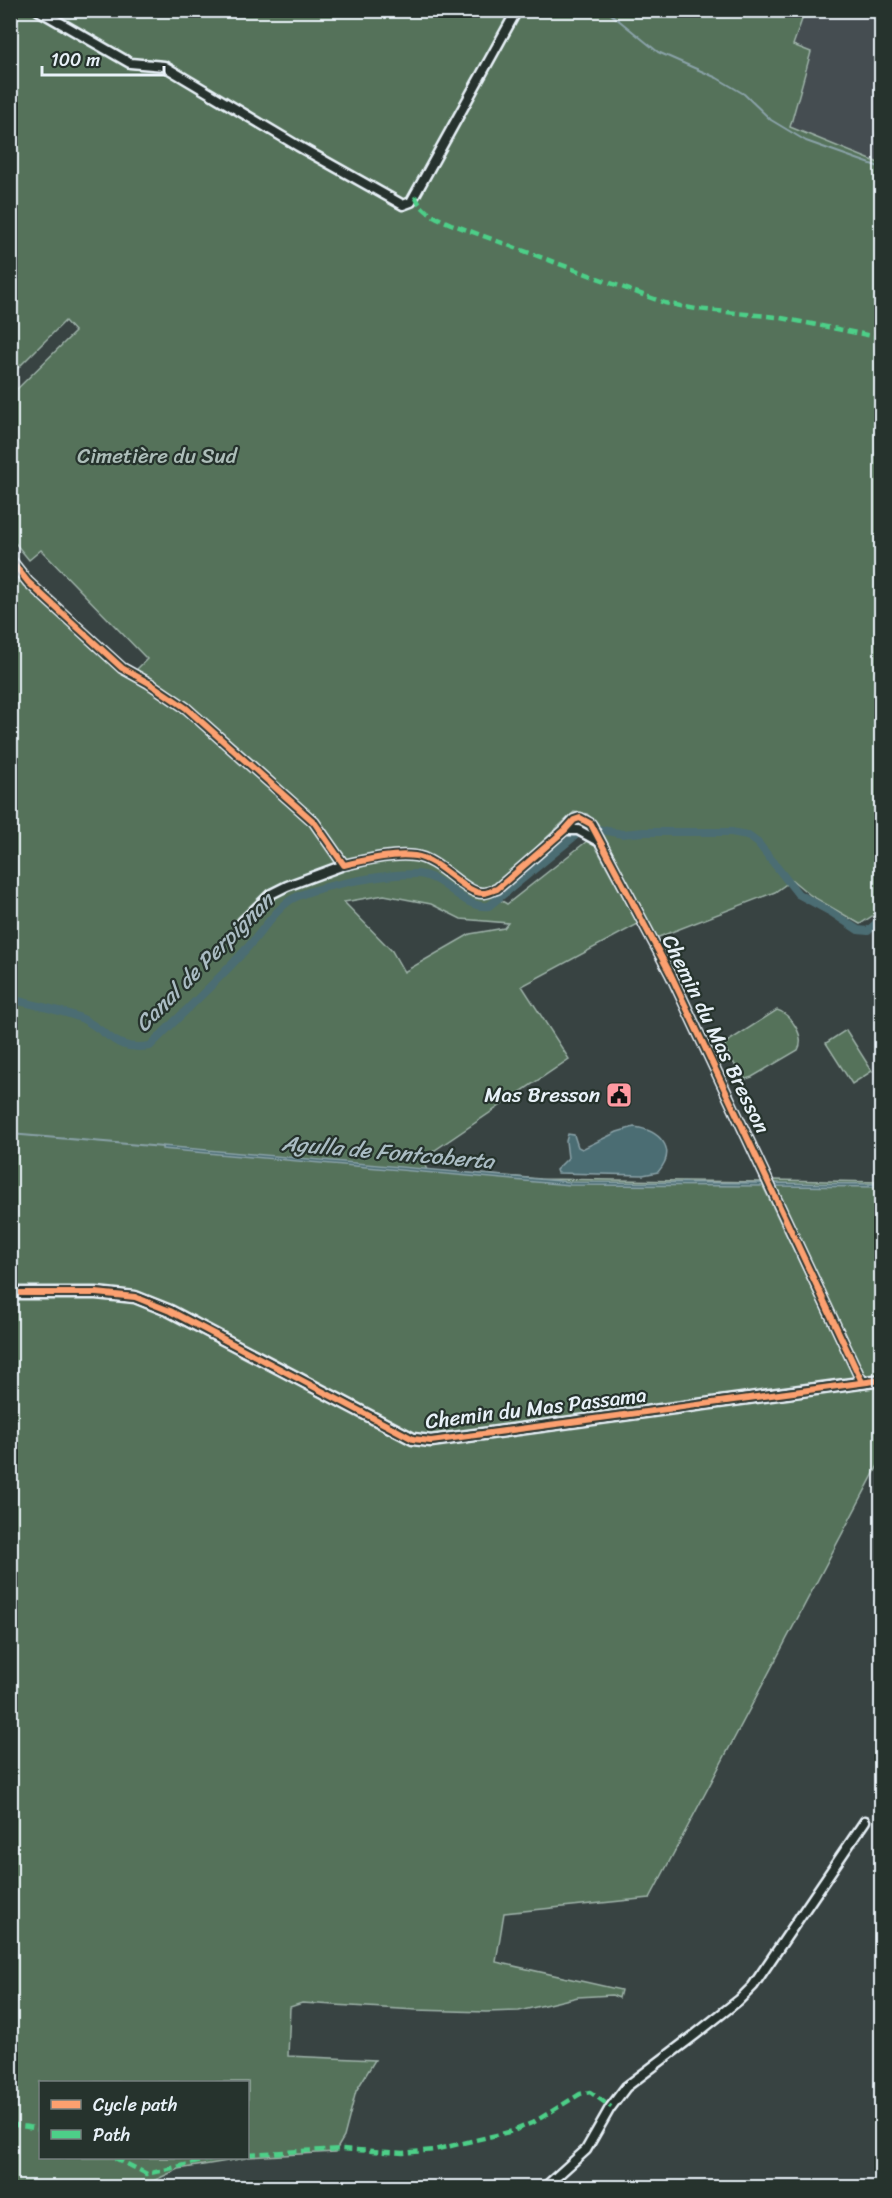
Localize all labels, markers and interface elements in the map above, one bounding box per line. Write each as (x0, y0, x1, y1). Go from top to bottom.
scale bar (42, 39, 164, 77)
text: 100 m (51, 44, 100, 76)
park label: Cimetière du Sud (77, 437, 239, 475)
water label: Canal de Perpignan (125, 881, 285, 1041)
street label: Chemin du Mas Bresson (651, 928, 781, 1140)
place label: Mas Bresson (484, 1076, 600, 1114)
public building icon: Mas Bresson (604, 1080, 634, 1110)
water label: Agulla de Fontcoberta (279, 1123, 498, 1181)
street label: Chemin du Mas Passama (423, 1376, 649, 1440)
legend (39, 2081, 249, 2159)
text: Cycle path (93, 2089, 177, 2121)
text: Path (93, 2119, 130, 2151)

